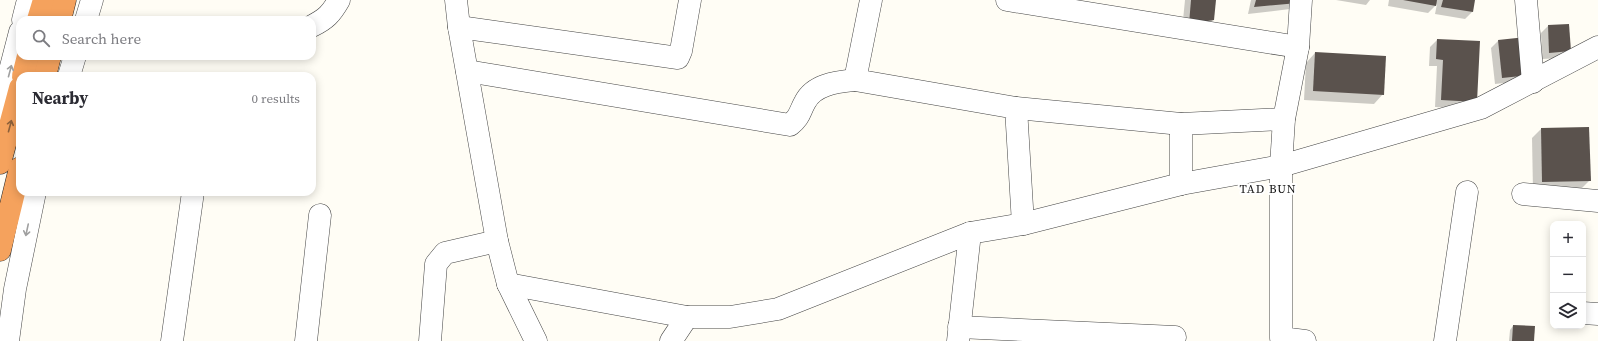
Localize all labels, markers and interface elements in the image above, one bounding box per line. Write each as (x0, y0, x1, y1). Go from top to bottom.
search box (16, 16, 316, 60)
icon: search (30, 27, 52, 49)
text: Search here (62, 28, 141, 49)
one-way arrow (6, 65, 14, 78)
text: Nearby (32, 86, 88, 110)
text: 0 results (252, 90, 300, 107)
one-way arrow (7, 119, 14, 132)
district label: TAD BUN (1239, 181, 1297, 197)
map controls (1550, 221, 1586, 329)
button: + (1550, 221, 1586, 257)
one-way arrow (23, 223, 31, 236)
button: − (1550, 257, 1586, 293)
button: layers (1550, 293, 1586, 329)

